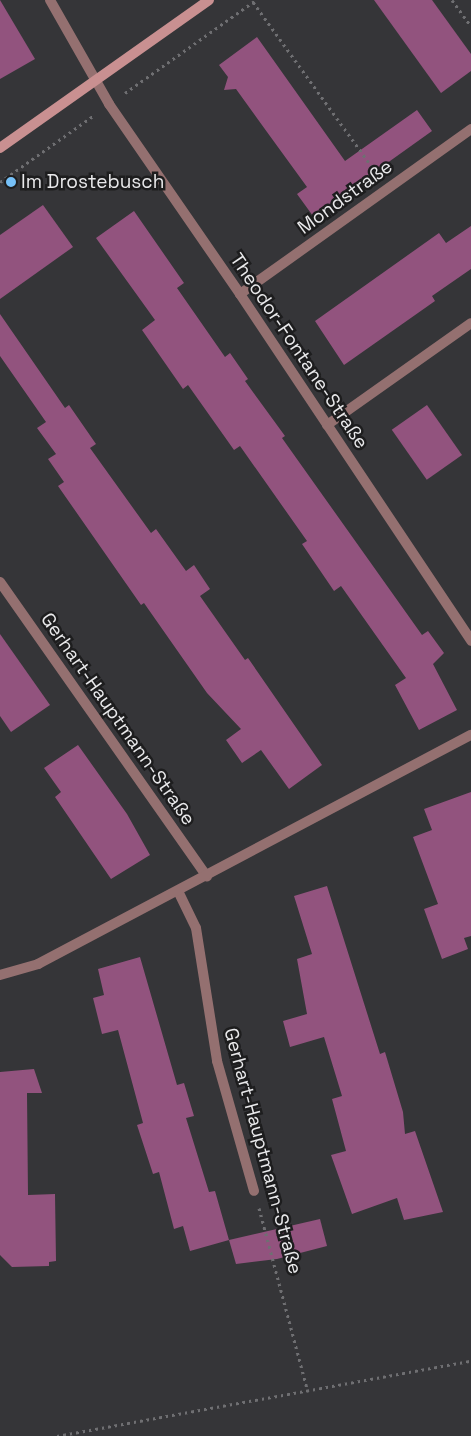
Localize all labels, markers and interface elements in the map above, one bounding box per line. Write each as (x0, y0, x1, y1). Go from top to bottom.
street label: Mondstraße (293, 155, 397, 239)
place label: Im Drostebusch (21, 171, 164, 193)
marker: Im Drostebusch (5, 176, 17, 188)
street label: Theodor-Fontane-Straße (225, 249, 373, 453)
street label: Gerhart-Hauptmann-Straße (36, 609, 200, 829)
street label: Gerhart-Hauptmann-Straße (219, 1026, 307, 1276)

